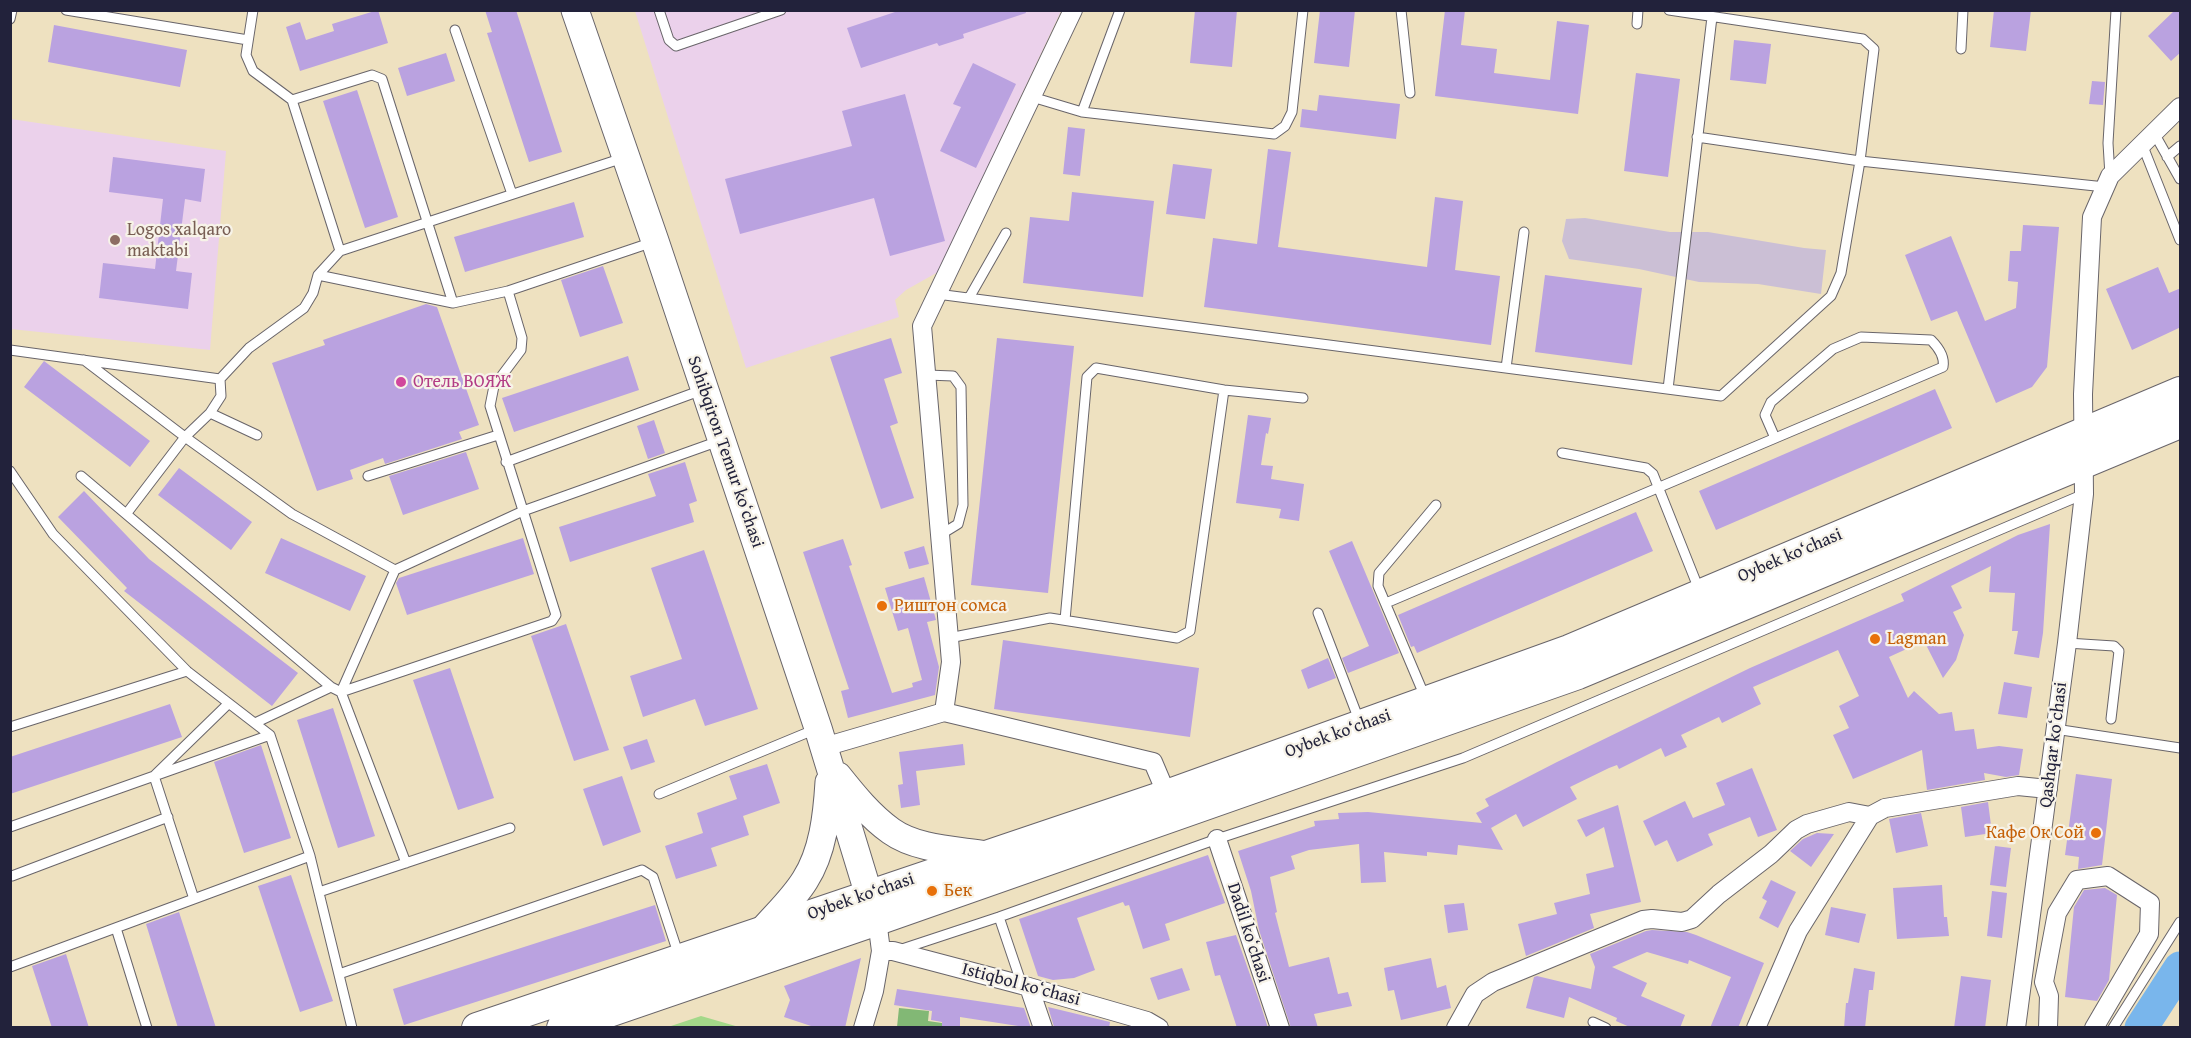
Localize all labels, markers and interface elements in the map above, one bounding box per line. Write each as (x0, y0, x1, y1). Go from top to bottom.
place label: Logos xalqaro maktabi (127, 219, 231, 262)
marker: Logos xalqaro maktabi (108, 233, 122, 247)
street label: Sohibqiron Temur koʻchasi (682, 353, 768, 551)
place label: Отель ВОЯЖ (413, 371, 511, 393)
marker: Отель ВОЯЖ (394, 375, 408, 389)
street label: Oybek ko‘chasi (1734, 524, 1846, 588)
place label: Риштон сомса (894, 595, 1007, 617)
marker: Риштон сомса (875, 599, 889, 613)
place label: Lagman (1887, 628, 1947, 650)
marker: Lagman (1868, 632, 1882, 646)
street label: Qashqar koʻchasi (2036, 681, 2072, 809)
street label: Oybek ko‘chasi (1282, 705, 1394, 763)
place label: Кафе Ок Сой (1986, 822, 2084, 844)
marker: Кафе Ок Сой (2089, 826, 2103, 840)
street label: Oybek ko‘chasi (805, 869, 917, 925)
place label: Бек (944, 880, 972, 902)
street label: Dadil koʻchasi (1222, 880, 1274, 986)
marker: Бек (925, 884, 939, 898)
street label: Istiqbol koʻchasi (959, 959, 1083, 1011)

